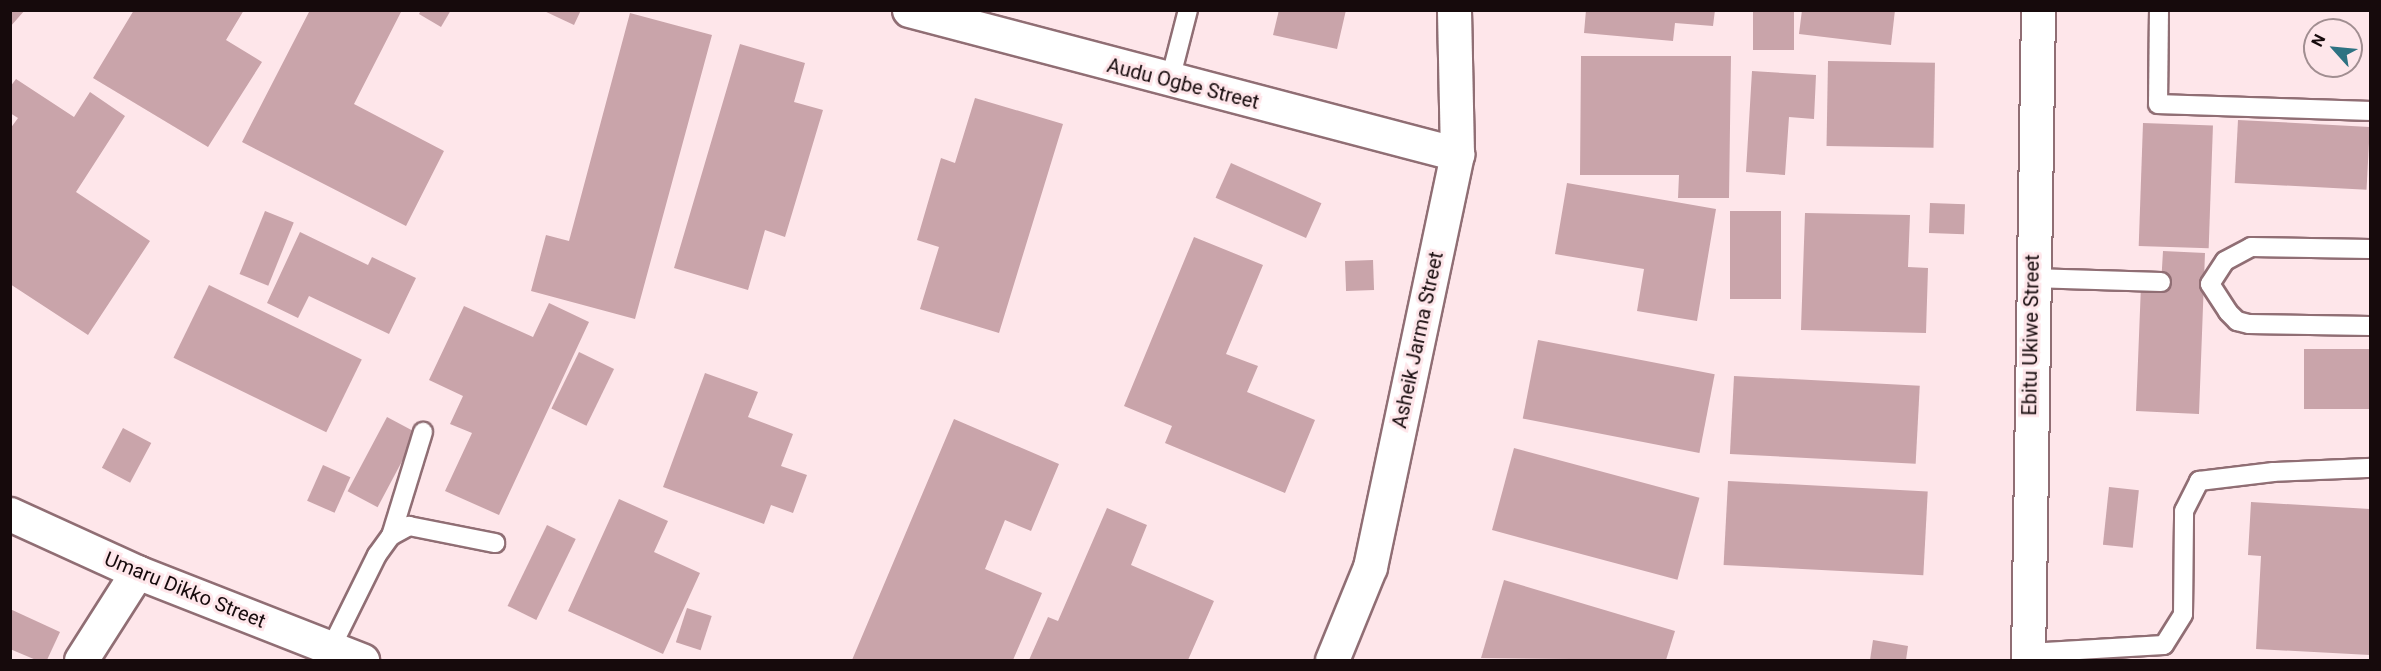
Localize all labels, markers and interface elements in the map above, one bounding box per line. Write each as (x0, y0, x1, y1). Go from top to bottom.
north arrow (2303, 18, 2363, 78)
text: N (2307, 31, 2329, 50)
street label: Audu Ogbe Street (1105, 54, 1261, 114)
street label: Asheik Jarma Street (1388, 250, 1448, 430)
street label: Ebitu Ukiwe Street (2018, 254, 2044, 416)
street label: Umaru Dikko Street (101, 547, 269, 633)

